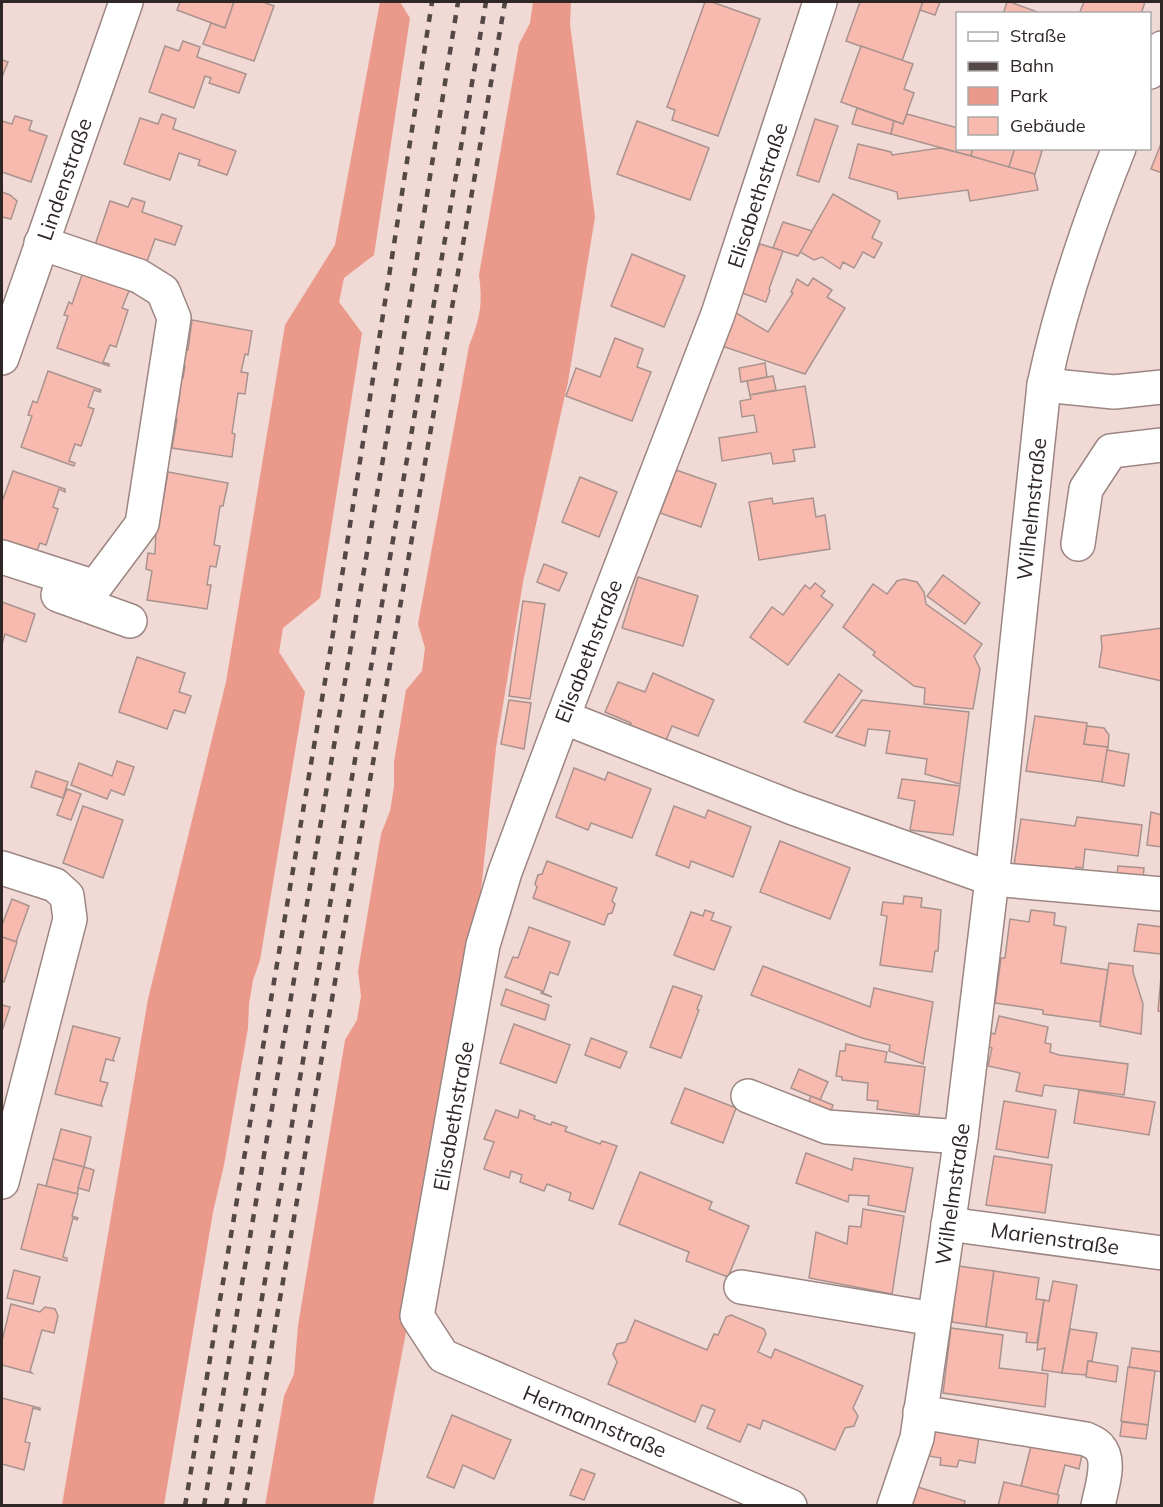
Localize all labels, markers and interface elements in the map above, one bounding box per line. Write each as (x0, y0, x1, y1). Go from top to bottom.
legend (956, 12, 1151, 150)
text: Straße (1010, 24, 1066, 47)
text: Bahn (1010, 54, 1054, 77)
text: Park (1010, 84, 1049, 107)
street label: Lindenstraße (31, 114, 97, 244)
text: Gebäude (1010, 114, 1086, 137)
street label: Elisabethstraße (721, 119, 793, 271)
street label: Wilhelmstraße (1011, 437, 1051, 581)
street label: Elisabethstraße (549, 576, 627, 726)
street label: Elisabethstraße (427, 1039, 479, 1193)
street label: Wilhelmstraße (929, 1121, 975, 1267)
street label: Marienstraße (989, 1216, 1121, 1260)
street label: Hermannstraße (519, 1379, 671, 1463)

